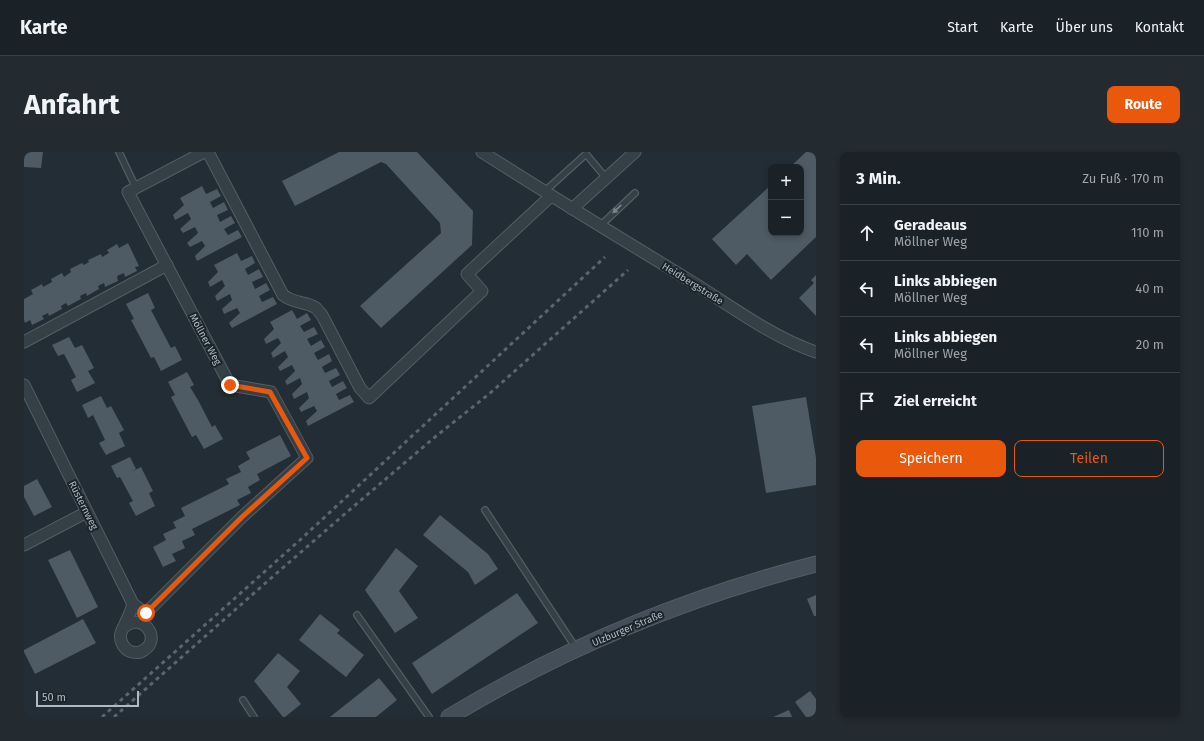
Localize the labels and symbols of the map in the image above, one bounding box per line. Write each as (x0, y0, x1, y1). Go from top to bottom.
one-way arrow (612, 204, 622, 214)
street label: Heidbergstraße (660, 260, 725, 307)
street label: Möllner Weg (187, 312, 224, 368)
route end (221, 376, 239, 394)
street label: Rüsternweg (66, 479, 101, 532)
route start (137, 604, 155, 622)
street label: Ulzburger Straße (590, 609, 665, 649)
scale bar (36, 689, 139, 708)

